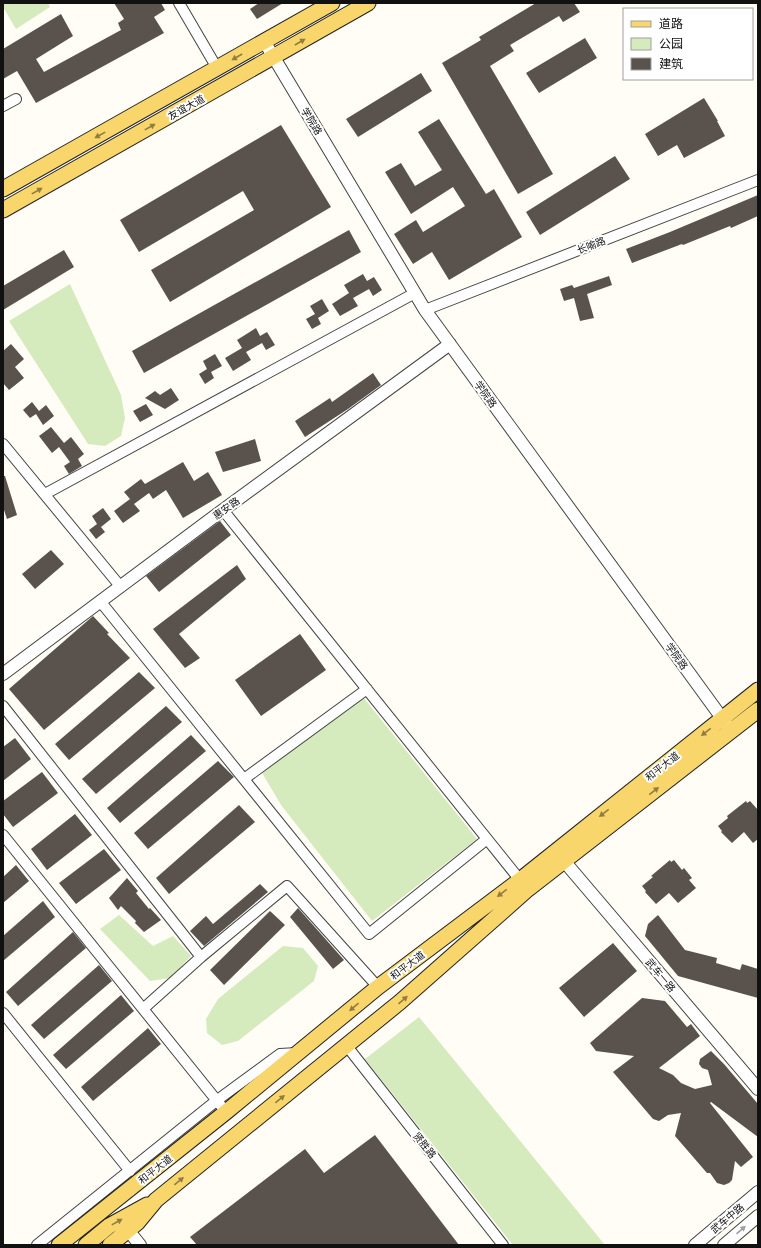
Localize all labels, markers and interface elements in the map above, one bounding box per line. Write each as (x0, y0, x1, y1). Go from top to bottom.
legend (623, 8, 753, 80)
text: 道路 (659, 16, 683, 31)
text: 公园 (659, 36, 683, 51)
one-way arrow (294, 39, 306, 45)
one-way arrow (231, 53, 243, 60)
text: 建筑 (659, 56, 683, 71)
street label: 友谊大道 (166, 92, 207, 123)
street label: 学院路 (298, 105, 325, 137)
one-way arrow (144, 123, 156, 130)
one-way arrow (94, 131, 105, 138)
one-way arrow (31, 187, 43, 194)
street label: 长喻路 (575, 234, 608, 257)
street label: 学院路 (472, 378, 500, 410)
street label: 惠安路 (210, 494, 242, 522)
street label: 学院路 (663, 640, 691, 672)
one-way arrow (700, 728, 711, 736)
street label: 和平大道 (643, 749, 682, 784)
one-way arrow (648, 787, 659, 796)
one-way arrow (598, 808, 609, 817)
one-way arrow (496, 889, 507, 898)
street label: 和平大道 (387, 948, 427, 983)
street label: 武车一路 (643, 956, 678, 995)
one-way arrow (398, 995, 408, 1004)
one-way arrow (349, 1002, 360, 1011)
one-way arrow (275, 1094, 285, 1103)
street label: 贤胜路 (410, 1129, 439, 1161)
street label: 和平大道 (136, 1152, 175, 1187)
one-way arrow (174, 1177, 185, 1185)
street label: 武车中路 (708, 1201, 747, 1236)
one-way arrow (111, 1218, 123, 1225)
one-way arrow (736, 1226, 746, 1235)

